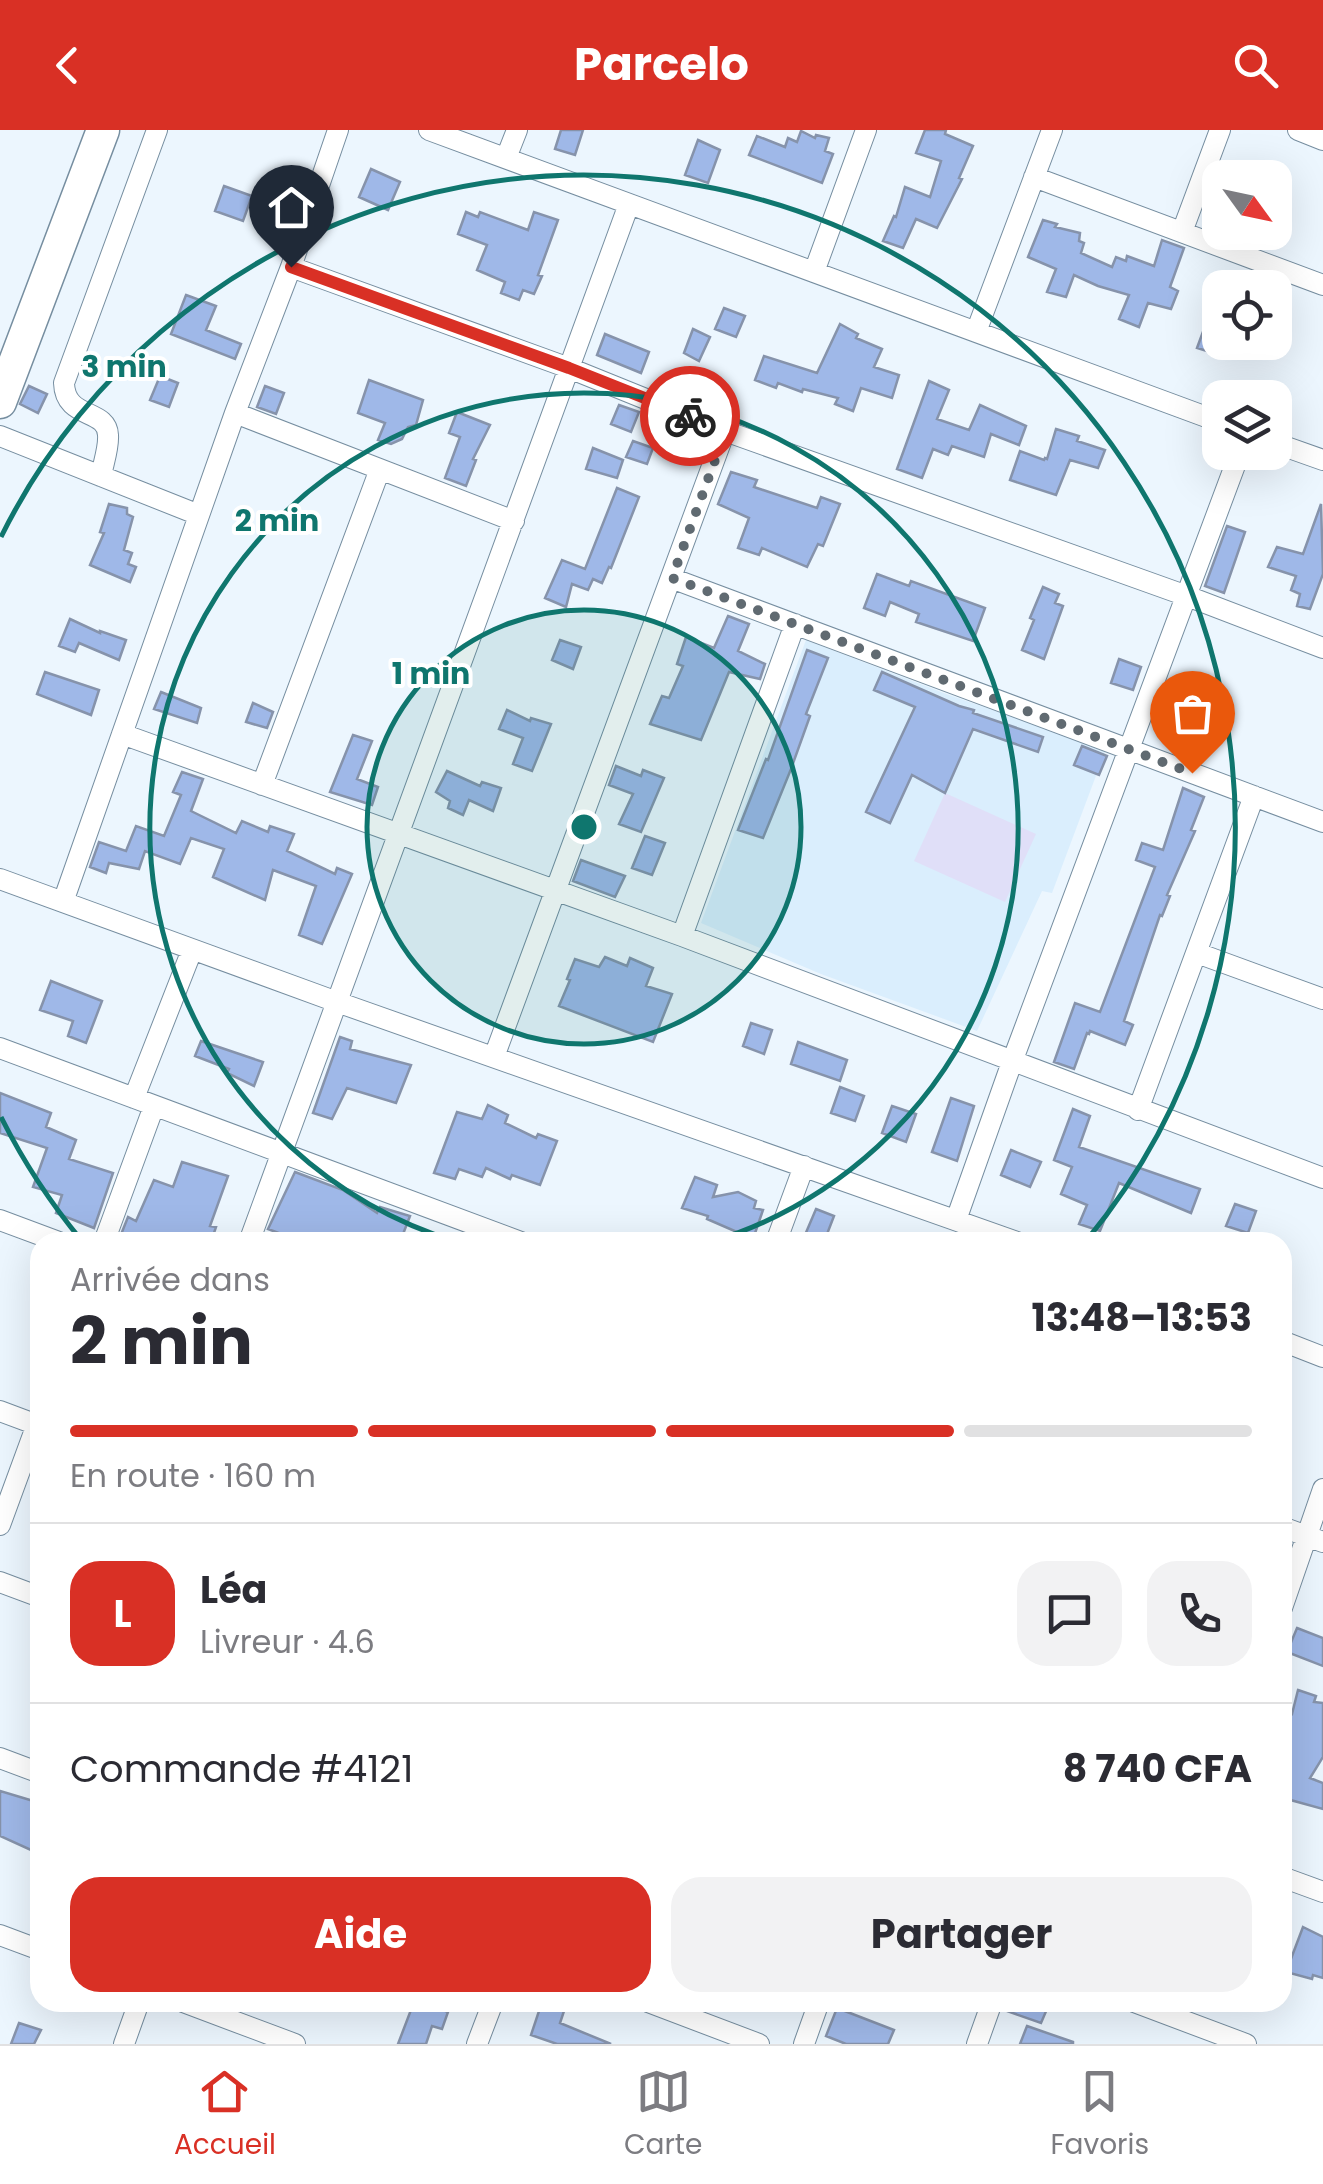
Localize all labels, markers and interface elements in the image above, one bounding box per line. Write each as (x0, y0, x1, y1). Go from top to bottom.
text: Parcelo (574, 33, 749, 96)
icon: back (40, 38, 95, 93)
icon: search (1228, 38, 1283, 93)
north arrow (1202, 160, 1292, 250)
map controls (1202, 160, 1292, 470)
pin (249, 165, 334, 268)
icon: home (264, 180, 319, 235)
button: locate (1202, 270, 1292, 360)
text: 3 min (81, 345, 167, 388)
courier (640, 366, 740, 466)
button: layers (1202, 380, 1292, 470)
icon: bike (663, 389, 718, 444)
text: 2 min (235, 499, 319, 542)
text: 1 min (392, 652, 470, 695)
pin (1150, 671, 1235, 774)
icon: bag (1165, 686, 1220, 741)
centre of rings (566, 809, 602, 845)
text: Arrivée dans (70, 1257, 270, 1302)
text: 13:48–13:53 (1031, 1291, 1252, 1344)
text: 2 min (70, 1296, 253, 1387)
text: En route · 160 m (70, 1453, 316, 1498)
button: chat (1017, 1561, 1122, 1666)
button: phone (1147, 1561, 1252, 1666)
text: Léa (200, 1563, 267, 1616)
text: L (113, 1587, 132, 1640)
text: Livreur · 4.6 (200, 1619, 375, 1664)
text: Commande #4121 (70, 1742, 413, 1795)
text: 8 740 CFA (1063, 1742, 1252, 1795)
button: Aide (70, 1877, 651, 1992)
button: Partager (671, 1877, 1252, 1992)
tab: Accueil (174, 2064, 276, 2166)
tab: Carte (624, 2064, 702, 2166)
tab: Favoris (1050, 2064, 1149, 2166)

